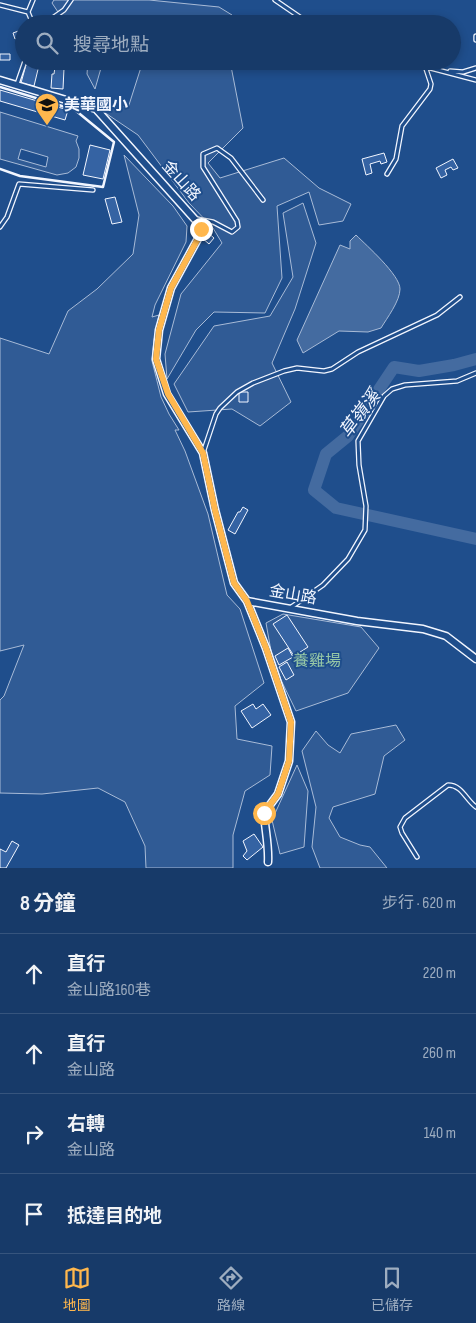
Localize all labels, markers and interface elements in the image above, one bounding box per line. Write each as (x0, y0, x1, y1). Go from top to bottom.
search box (15, 15, 461, 70)
icon: search (33, 29, 61, 57)
text: 搜尋地點 (73, 34, 149, 57)
school or university icon: 美華國小 (34, 92, 60, 126)
place label: 美華國小 (64, 96, 128, 115)
street label: 金山路 (158, 157, 204, 205)
route end (190, 218, 213, 241)
water label: 草嶺溪 (335, 384, 386, 442)
street label: 金山路 (268, 581, 318, 609)
park label: 養雞場 (293, 652, 341, 671)
route start (253, 802, 276, 825)
text: 8 分鐘 (20, 891, 75, 916)
text: 步行 · 620 m (382, 894, 456, 913)
text: 直行 (67, 953, 105, 976)
icon: ahead (20, 960, 48, 988)
text: 220 m (423, 964, 456, 983)
text: 金山路160巷 (67, 981, 151, 1000)
text: 直行 (67, 1033, 105, 1056)
icon: ahead (20, 1040, 48, 1068)
text: 260 m (422, 1044, 456, 1063)
text: 金山路 (67, 1061, 115, 1080)
text: 右轉 (67, 1113, 105, 1136)
icon: right (20, 1120, 48, 1148)
text: 140 m (424, 1124, 456, 1143)
text: 金山路 (67, 1141, 115, 1160)
icon: arrive (20, 1200, 48, 1228)
text: 抵達目的地 (67, 1205, 162, 1228)
tab: 地圖 (63, 1264, 91, 1314)
tab: 路線 (217, 1264, 245, 1314)
tab: 已儲存 (371, 1264, 413, 1314)

